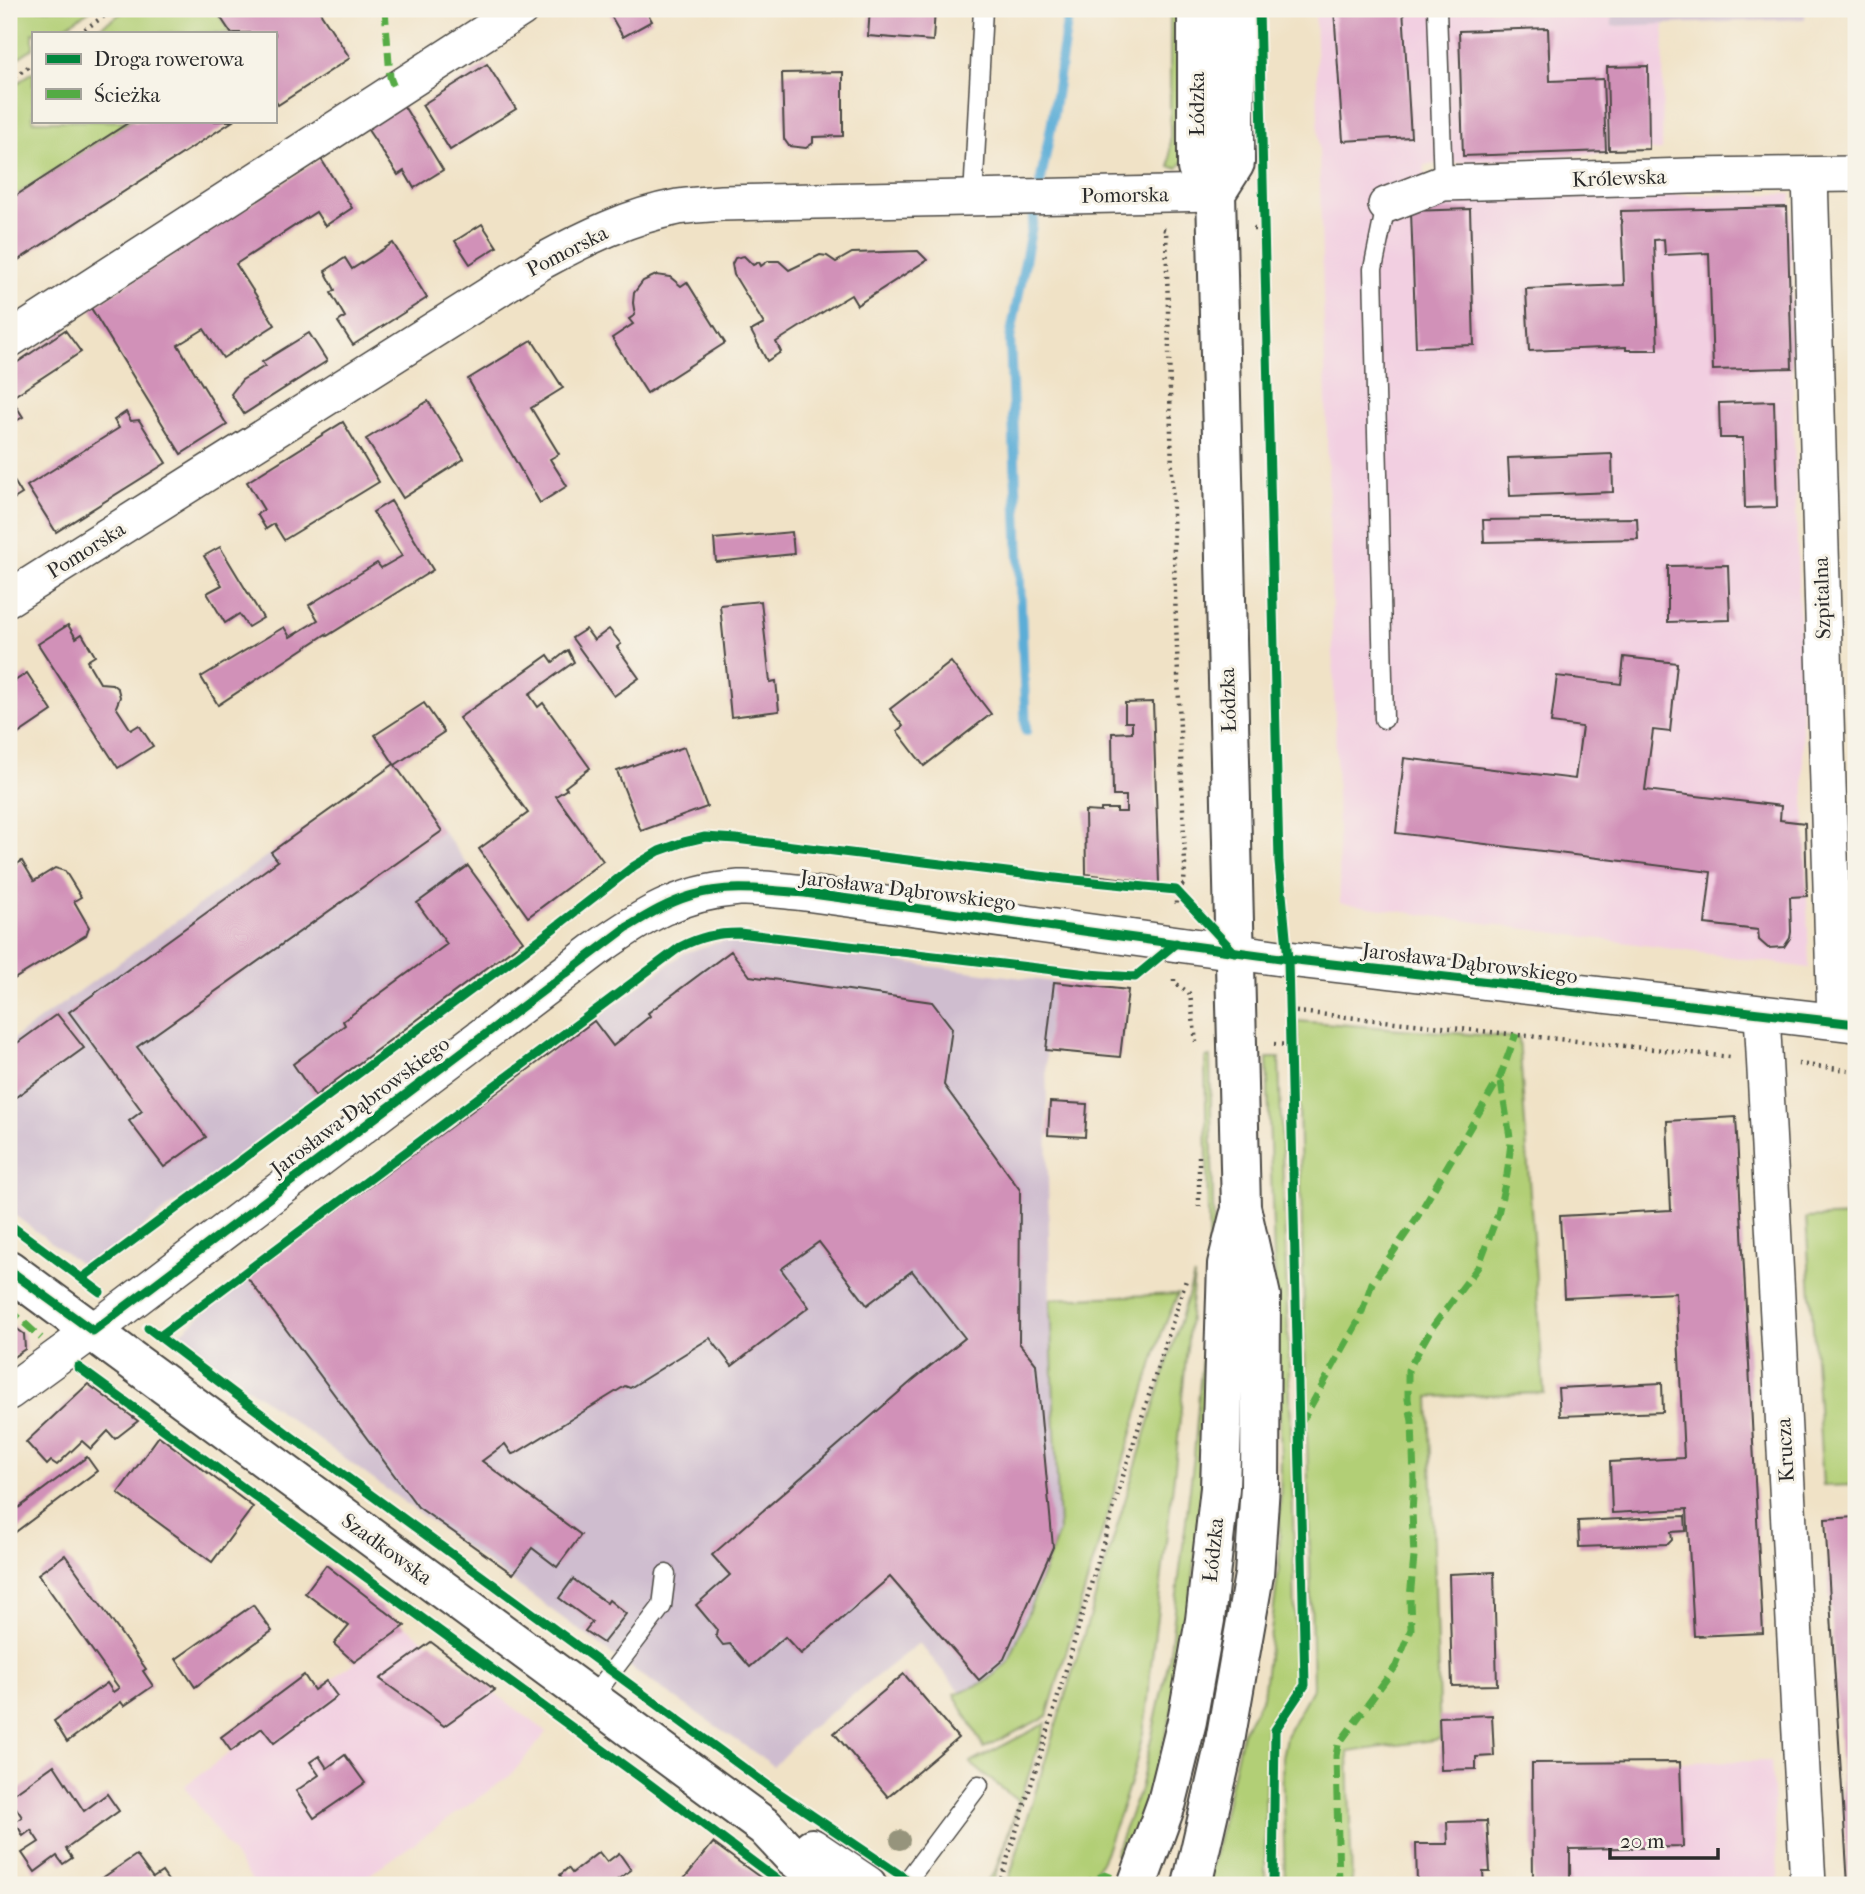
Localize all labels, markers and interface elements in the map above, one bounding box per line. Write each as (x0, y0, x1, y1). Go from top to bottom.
legend (32, 32, 276, 122)
text: Droga rowerowa (94, 47, 244, 71)
street label: Łódzka (1185, 71, 1209, 136)
text: Ścieżka (94, 83, 161, 107)
street label: Królewska (1571, 164, 1667, 192)
street label: Pomorska (1081, 182, 1169, 208)
street label: Pomorska (522, 220, 612, 282)
street label: Pomorska (42, 516, 130, 583)
street label: Szpitalna (1809, 556, 1835, 640)
street label: Łódzka (1215, 667, 1241, 733)
street label: Jarosława Dąbrowskiego (797, 865, 1017, 915)
street label: Jarosława Dąbrowskiego (1359, 938, 1579, 988)
street label: Jarosława Dąbrowskiego (264, 1031, 454, 1182)
street label: Krucza (1771, 1417, 1799, 1483)
street label: Szadkowska (337, 1508, 437, 1590)
street label: Łódzka (1198, 1516, 1228, 1583)
scale bar (1610, 1817, 1718, 1861)
text: 20 m (1620, 1829, 1665, 1853)

